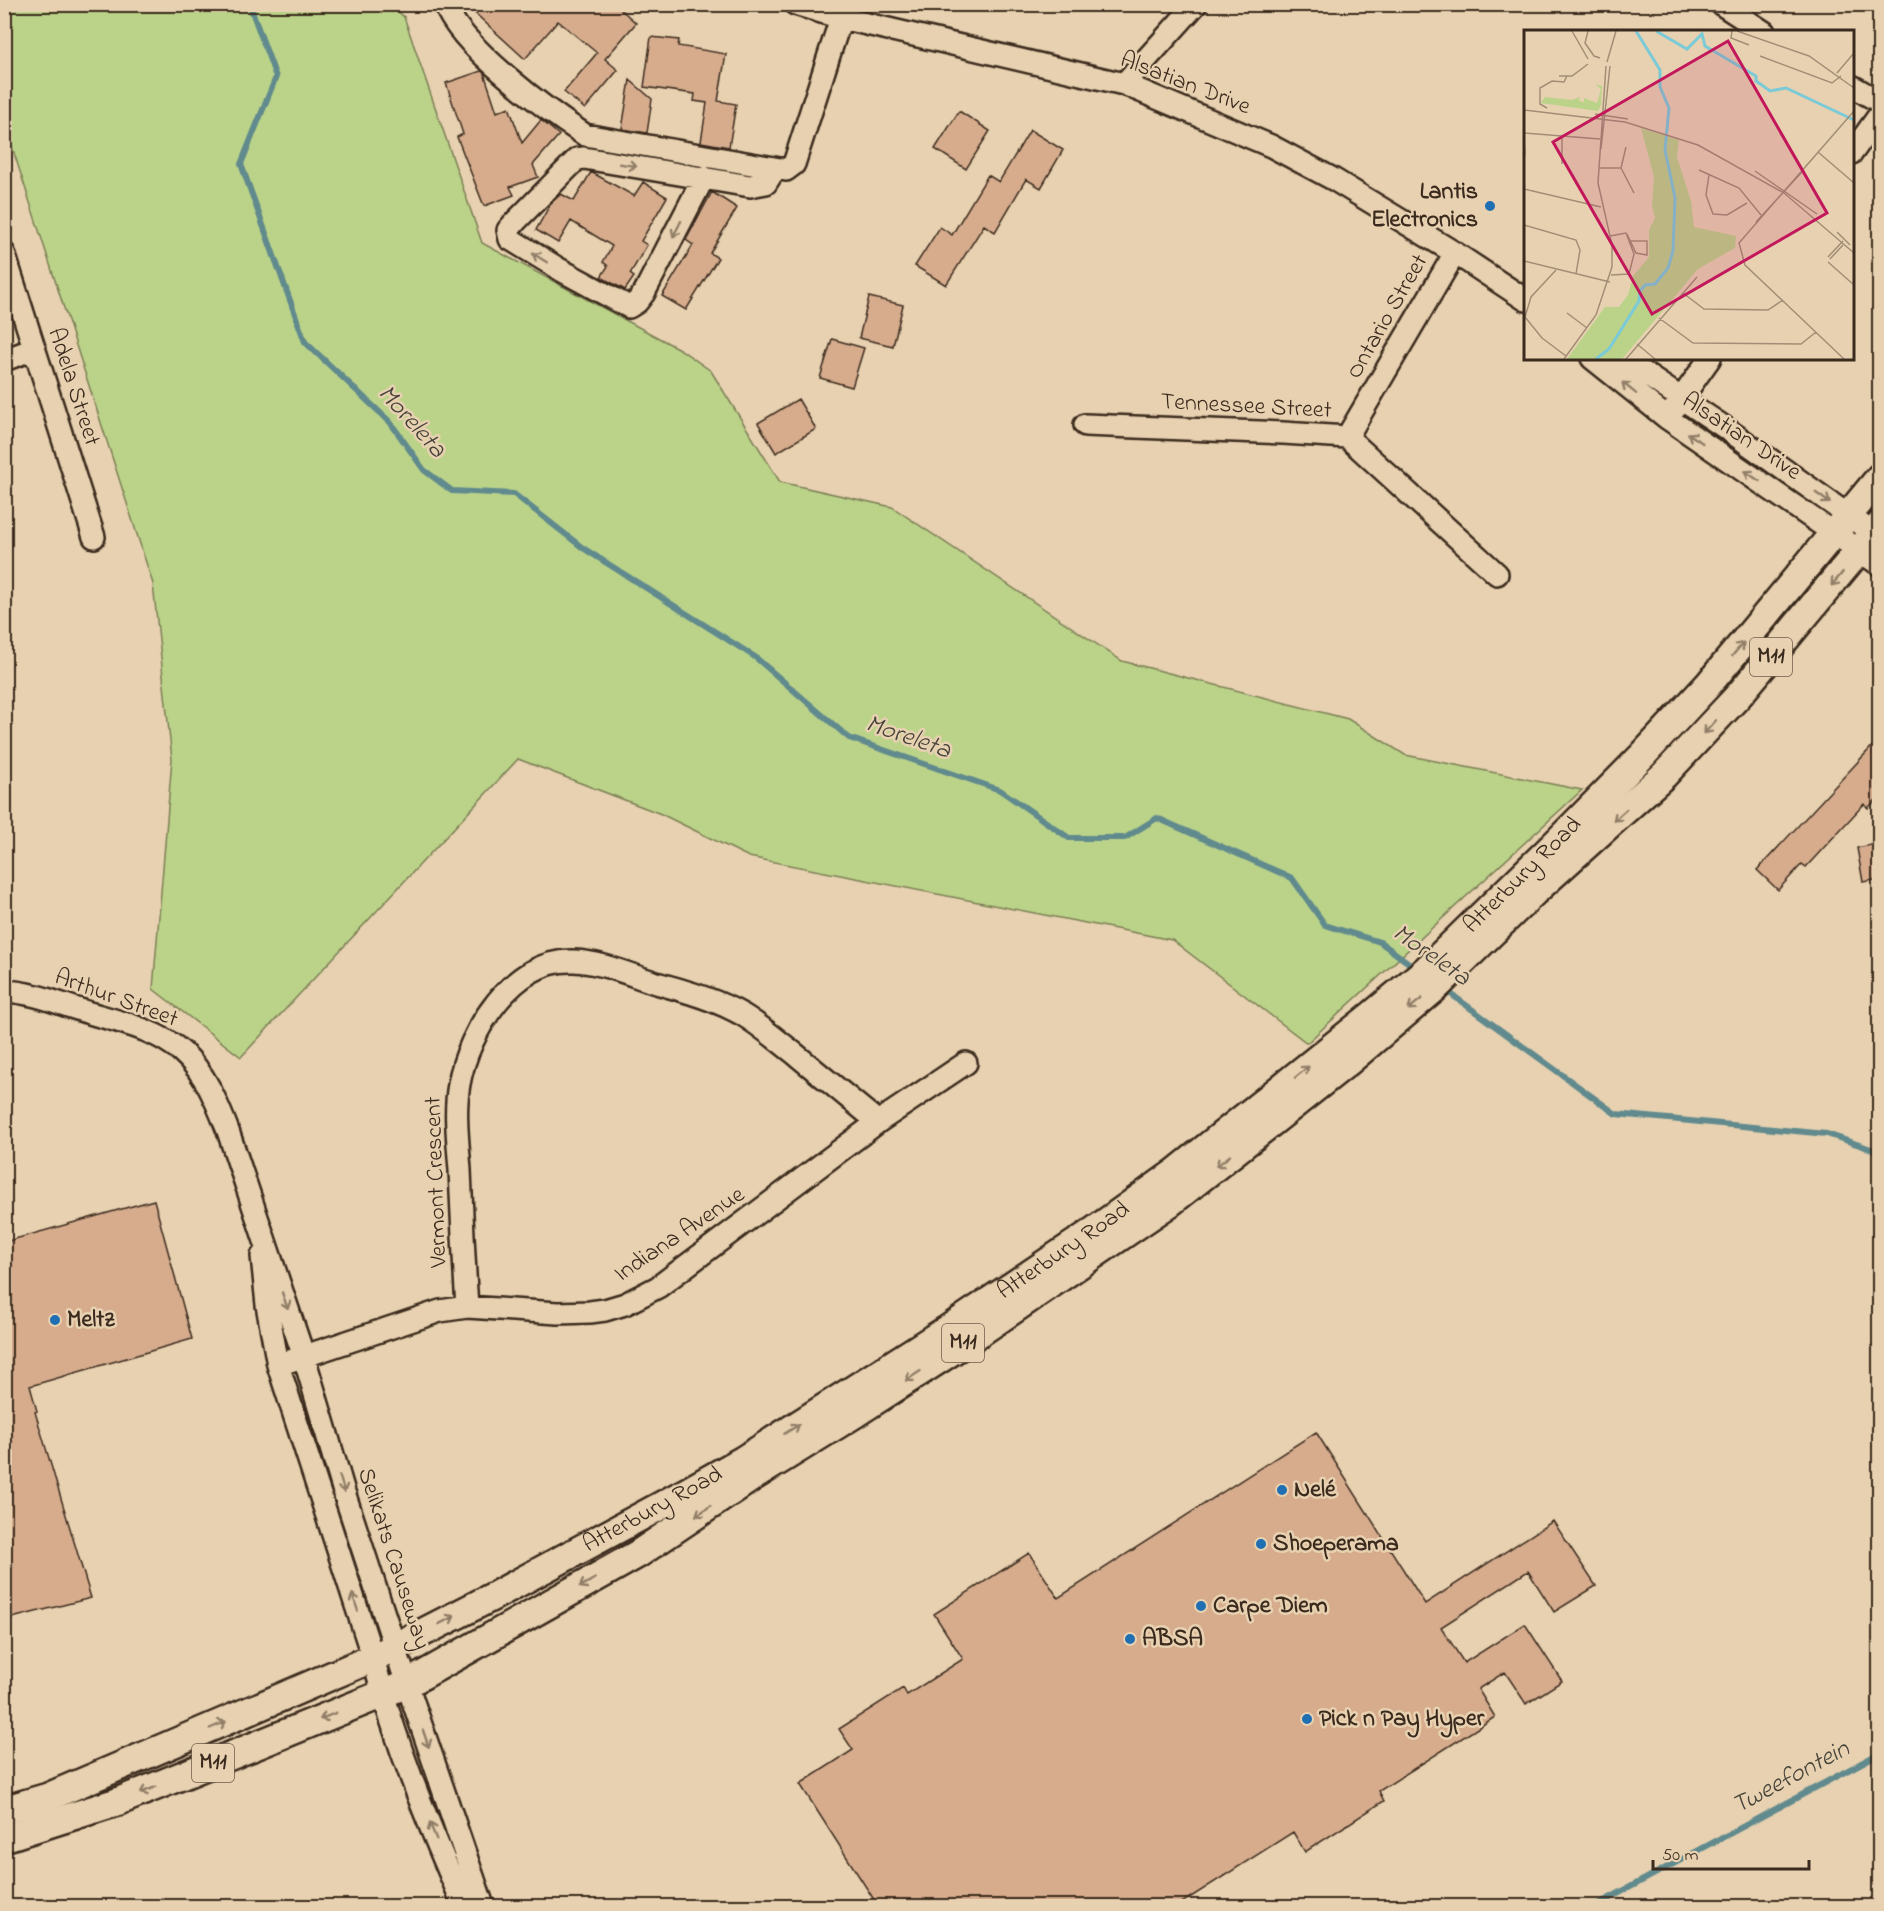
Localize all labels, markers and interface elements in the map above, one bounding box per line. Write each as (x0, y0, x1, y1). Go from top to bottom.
inset map (1524, 30, 1854, 360)
street label: Alsatian Drive (1115, 43, 1256, 125)
one-way arrow (617, 160, 637, 171)
place label: Lantis Electronics (1371, 175, 1478, 238)
marker: Lantis Electronics (1483, 199, 1497, 213)
one-way arrow (671, 220, 683, 238)
street label: Ontario Street (1338, 248, 1438, 386)
one-way arrow (532, 251, 549, 263)
street label: Adela Street (37, 323, 109, 451)
water label: Moreleta (368, 377, 455, 468)
one-way arrow (1622, 382, 1638, 395)
street label: Alsatian Drive (1674, 384, 1808, 490)
street label: Tennessee Street (1160, 385, 1332, 429)
one-way arrow (1687, 431, 1704, 444)
one-way arrow (1743, 469, 1760, 482)
one-way arrow (1814, 492, 1830, 504)
one-way arrow (1830, 571, 1843, 587)
road number: M11 (1750, 638, 1792, 676)
one-way arrow (1731, 642, 1745, 657)
water label: Moreleta (860, 706, 957, 771)
one-way arrow (1703, 719, 1717, 734)
one-way arrow (1613, 807, 1628, 822)
street label: Atterbury Road (1455, 808, 1591, 942)
water label: Moreleta (1384, 915, 1479, 997)
street label: Arthur Street (49, 960, 183, 1038)
one-way arrow (1408, 998, 1424, 1011)
one-way arrow (1294, 1065, 1310, 1078)
street label: Vermont Crescent (417, 1096, 458, 1269)
one-way arrow (1215, 1155, 1231, 1168)
street label: Indiana Avenue (608, 1178, 752, 1292)
street label: Atterbury Road (990, 1192, 1138, 1309)
one-way arrow (281, 1291, 292, 1310)
place label: Meltz (67, 1303, 115, 1338)
marker: Meltz (48, 1313, 62, 1327)
road number: M11 (942, 1324, 984, 1362)
one-way arrow (906, 1370, 922, 1382)
one-way arrow (783, 1423, 800, 1435)
street label: Atterbury Road (577, 1457, 730, 1562)
street label: Selikats Causeway (346, 1464, 439, 1655)
place label: Nelé (1294, 1473, 1337, 1508)
one-way arrow (337, 1474, 348, 1493)
marker: Nelé (1275, 1483, 1289, 1497)
one-way arrow (695, 1505, 712, 1517)
place label: Shoeperama (1273, 1527, 1399, 1562)
marker: Shoeperama (1254, 1537, 1268, 1551)
one-way arrow (579, 1578, 597, 1589)
place label: Carpe Diem (1213, 1589, 1328, 1624)
one-way arrow (349, 1593, 360, 1612)
marker: Carpe Diem (1194, 1599, 1208, 1613)
one-way arrow (438, 1614, 456, 1625)
place label: ABSA (1142, 1622, 1203, 1657)
marker: ABSA (1123, 1632, 1137, 1646)
place label: Pick n Pay Hyper (1319, 1702, 1485, 1738)
one-way arrow (319, 1711, 338, 1722)
marker: Pick n Pay Hyper (1300, 1712, 1314, 1726)
one-way arrow (208, 1719, 226, 1730)
one-way arrow (421, 1729, 432, 1748)
water label: Tweefontein (1725, 1731, 1858, 1825)
road number: M11 (192, 1744, 234, 1782)
one-way arrow (139, 1785, 157, 1796)
one-way arrow (427, 1822, 438, 1840)
scale bar (1653, 1833, 1809, 1871)
text: 50 m (1662, 1843, 1699, 1869)

